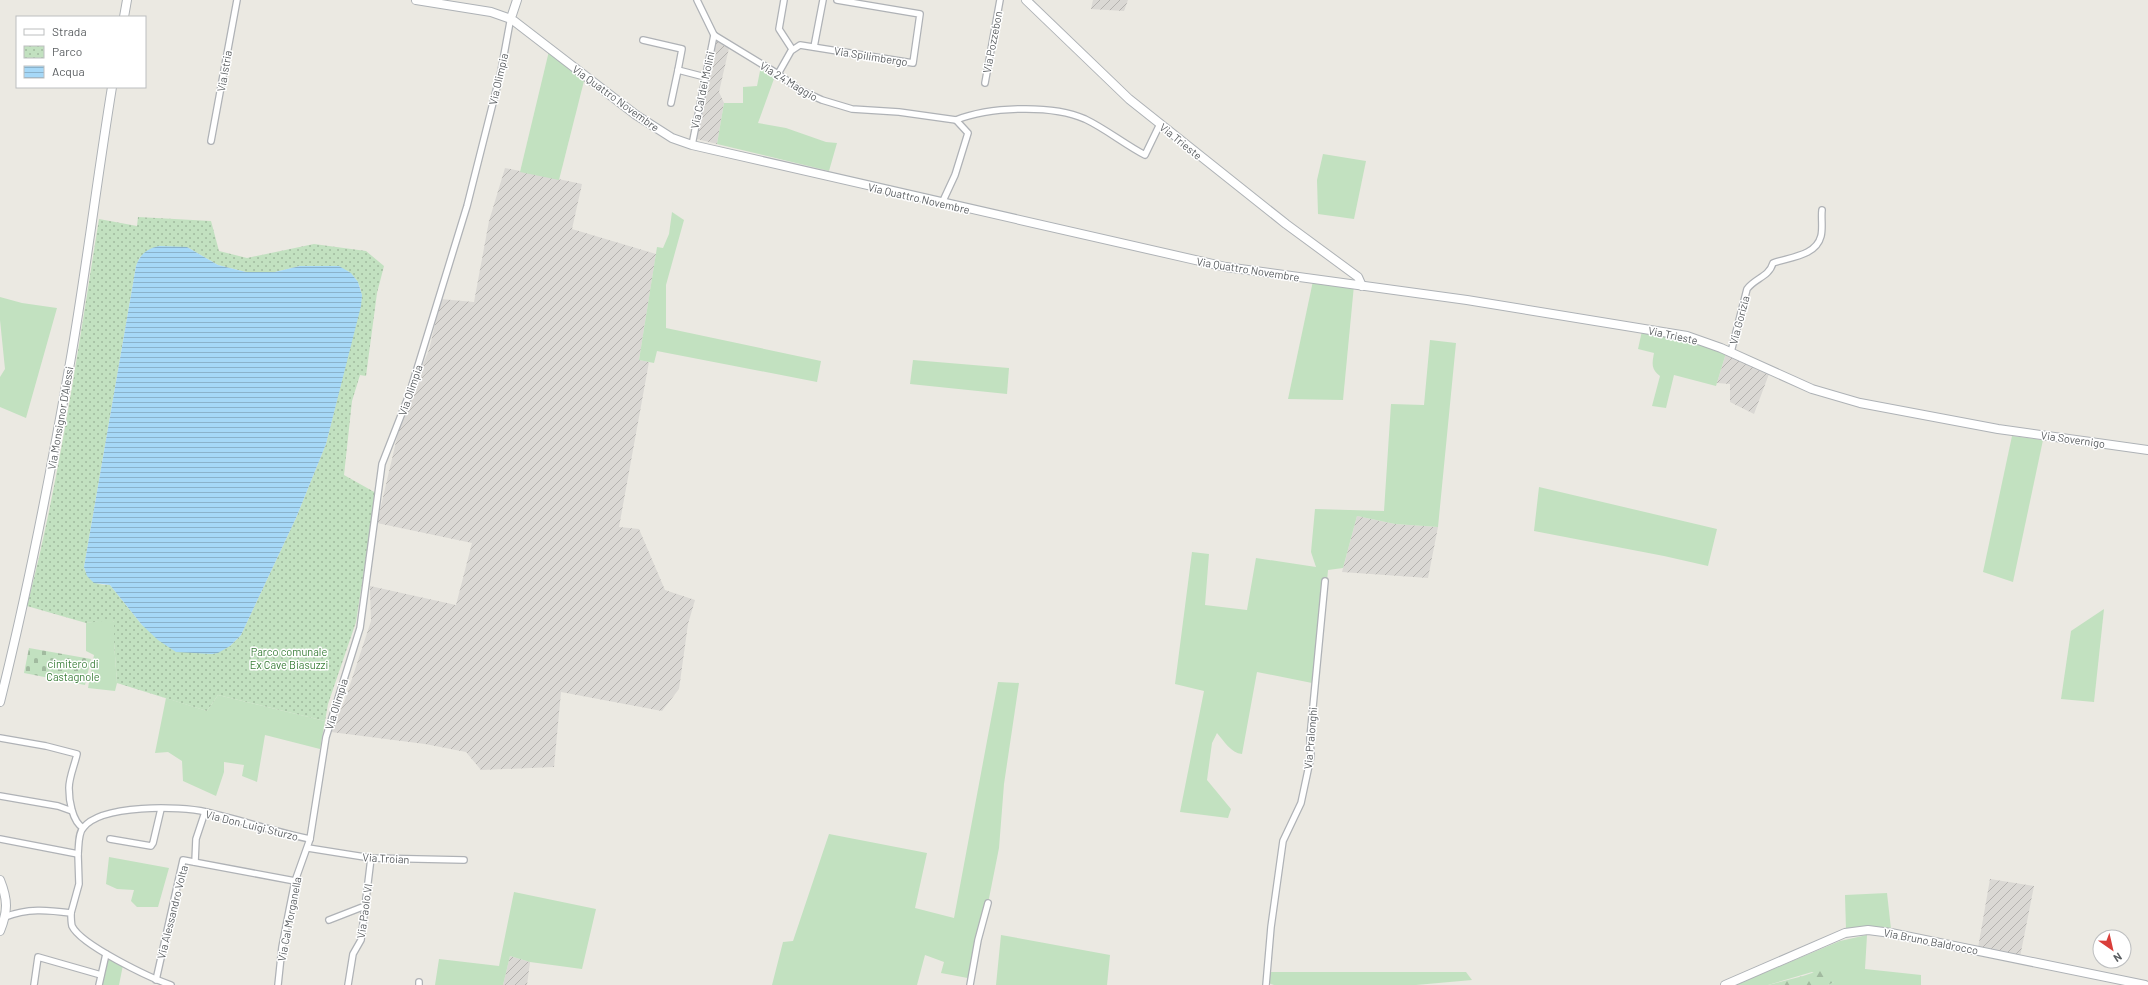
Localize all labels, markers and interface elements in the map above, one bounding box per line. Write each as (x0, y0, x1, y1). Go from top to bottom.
street label: Via Pozzebon (980, 10, 1004, 74)
legend (16, 16, 146, 88)
text: Strada (52, 24, 87, 38)
text: Parco (52, 44, 82, 58)
street label: Via Spilimbergo (833, 44, 909, 68)
street label: Via Istria (214, 49, 234, 93)
street label: Via Cal dei Molini (687, 50, 717, 130)
street label: Via Olimpia (486, 52, 510, 106)
street label: Via 24 Maggio (758, 59, 820, 103)
street label: Via Quattro Novembre (570, 62, 662, 134)
text: Acqua (52, 64, 85, 78)
street label: Via Trieste (1157, 120, 1205, 162)
street label: Via Quattro Novembre (867, 180, 971, 216)
street label: Via Quattro Novembre (1196, 254, 1301, 284)
street label: Via Gorizia (1726, 294, 1752, 346)
street label: Via Trieste (1647, 323, 1699, 347)
street label: Via Olimpia (395, 363, 425, 417)
street label: Via Monsignor D'Alessi (45, 365, 76, 471)
street label: Via Sovernigo (2040, 428, 2106, 450)
park label: Parco comunale Ex Cave Biasuzzi (250, 645, 328, 671)
park label: cimitero di Castagnole (46, 657, 100, 683)
street label: Via Olimpia (322, 677, 350, 731)
street label: Via Pralonghi (1301, 706, 1319, 770)
street label: Via Don Luigi Sturzo (204, 807, 300, 843)
street label: Via Troian (362, 850, 410, 866)
street label: Via Alessandro Volta (154, 864, 190, 960)
street label: Via Cal Morganella (274, 876, 304, 962)
street label: Via Paolo VI (354, 883, 374, 939)
street label: Via Bruno Baldrocco (1883, 925, 1979, 957)
north arrow (2092, 929, 2132, 969)
text: N (2111, 950, 2125, 965)

